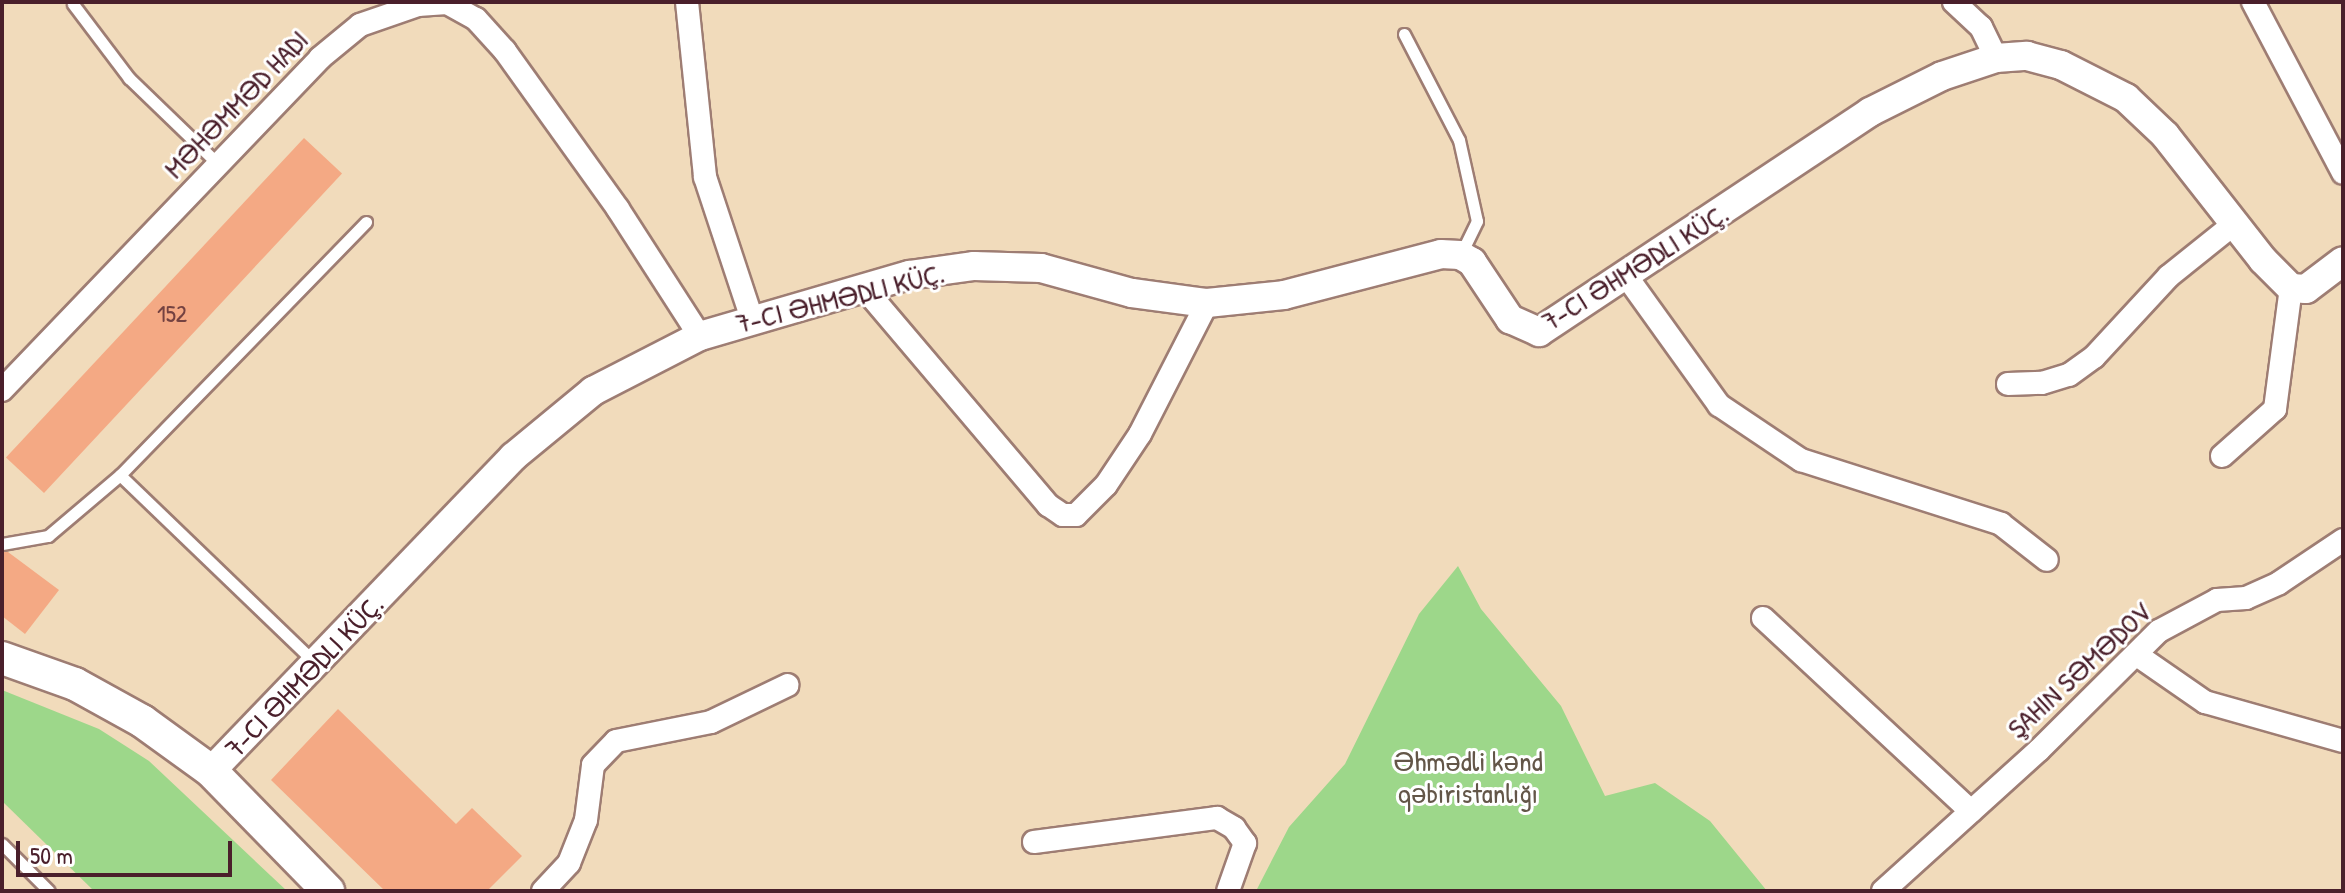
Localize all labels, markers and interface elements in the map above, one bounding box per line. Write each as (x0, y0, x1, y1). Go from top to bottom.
street label: MƏHƏMMƏD HADI (157, 23, 315, 185)
street label: 7-CI ƏHMƏDLI KÜÇ. (1536, 196, 1734, 338)
street label: 7-CI ƏHMƏDLI KÜÇ. (732, 256, 948, 340)
house number: 152 (157, 300, 187, 328)
street label: 7-CI ƏHMƏDLI KÜÇ. (218, 588, 390, 764)
street label: ŞAHIN SƏMƏDOV (2000, 595, 2158, 745)
park label: Əhmədli kənd qəbiristanlığı (1393, 744, 1543, 810)
scale bar (20, 825, 236, 875)
text: 50 m (30, 839, 73, 871)

